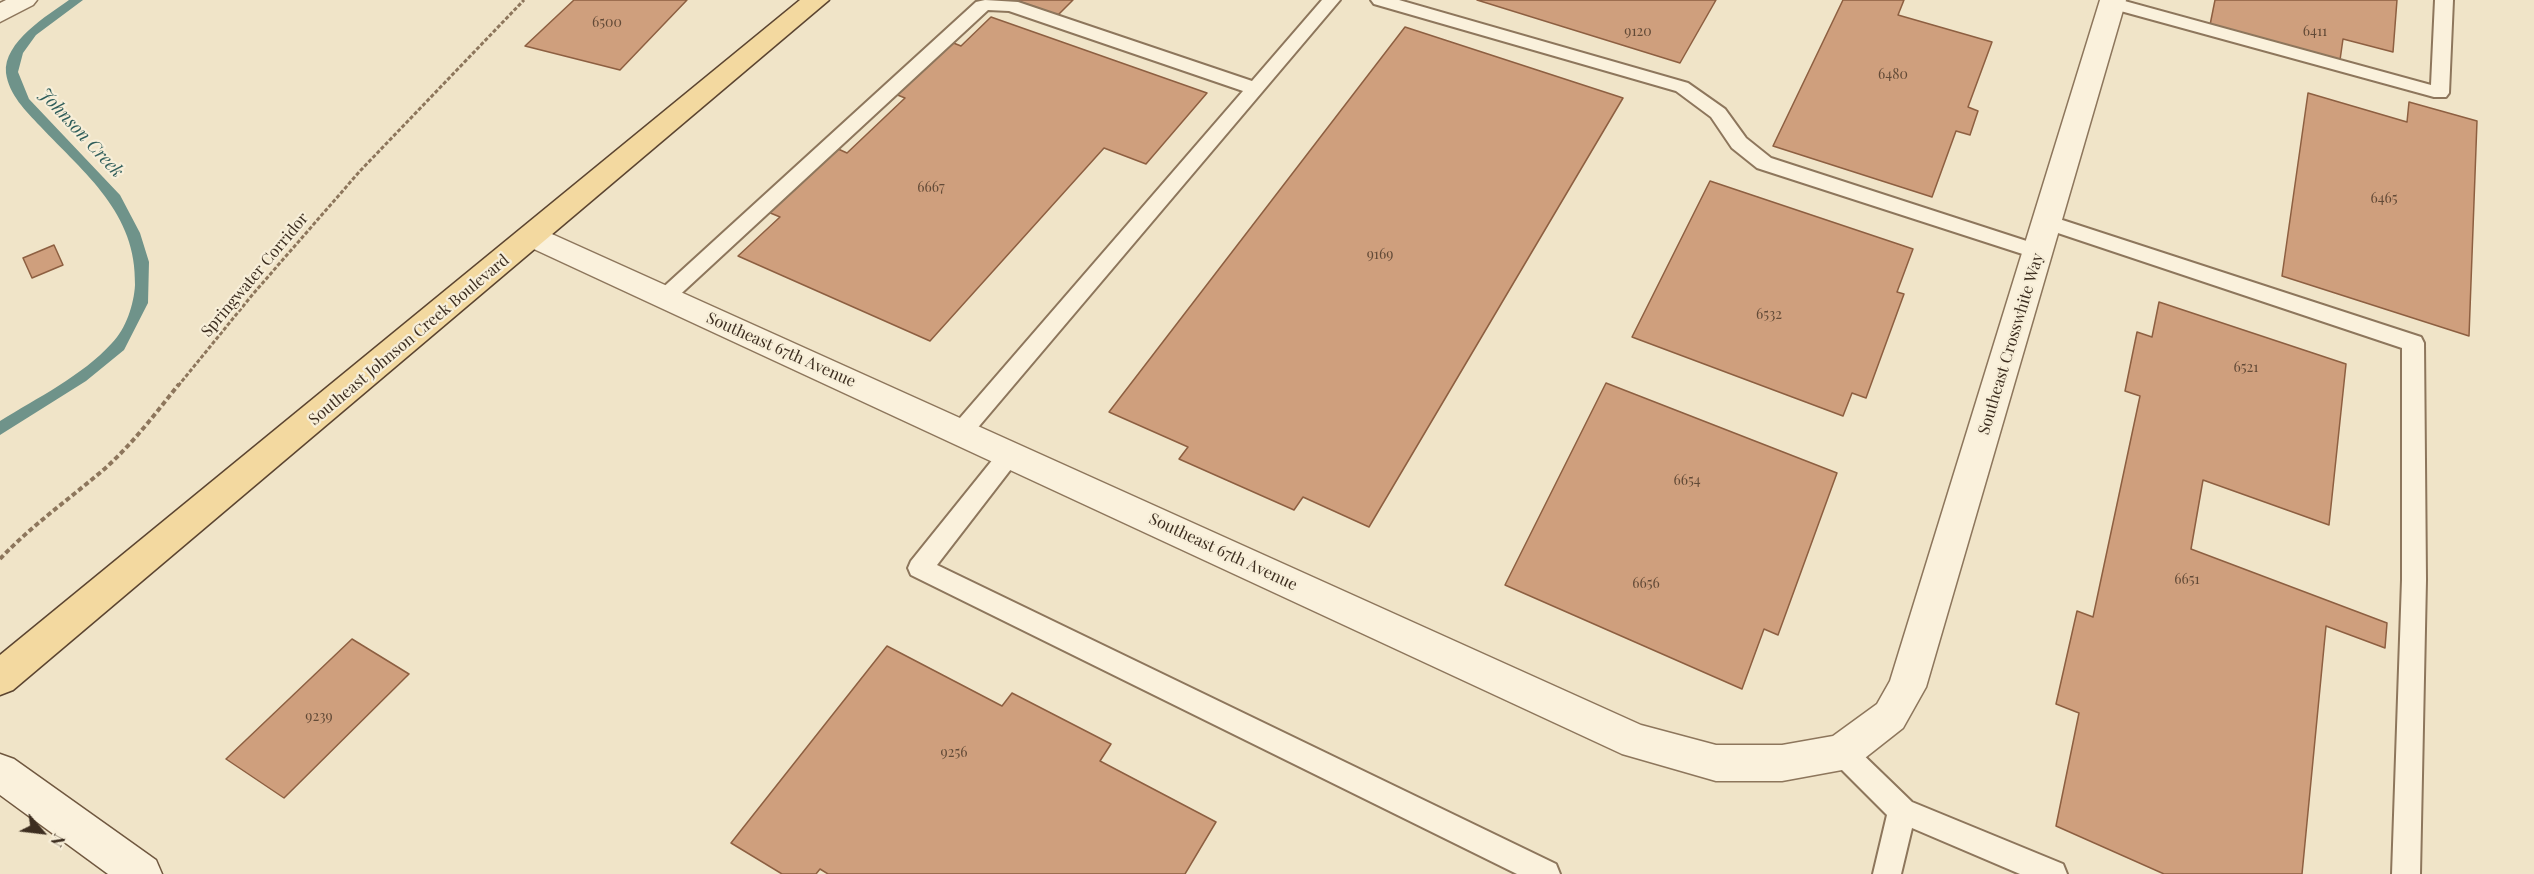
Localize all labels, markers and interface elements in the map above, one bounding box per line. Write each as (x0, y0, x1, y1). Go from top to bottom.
house number: 6500 (592, 15, 622, 31)
house number: 9120 (1624, 24, 1652, 40)
house number: 6411 (2303, 24, 2327, 40)
house number: 6480 (1878, 67, 1908, 83)
water label: Johnson Creek (34, 84, 128, 182)
house number: 6667 (917, 180, 945, 196)
house number: 6465 (2370, 191, 2398, 207)
street label: Springwater Corridor (197, 209, 313, 341)
house number: 9169 (1367, 247, 1393, 263)
street label: Southeast Johnson Creek Boulevard (305, 250, 513, 430)
street label: Southeast Crosswhite Way (1974, 251, 2048, 437)
house number: 6532 (1756, 307, 1782, 323)
street label: Southeast 67th Avenue (703, 308, 859, 392)
house number: 6521 (2234, 360, 2258, 376)
house number: 6654 (1673, 473, 1701, 489)
street label: Southeast 67th Avenue (1146, 509, 1300, 595)
house number: 6651 (2174, 572, 2200, 588)
house number: 6656 (1632, 576, 1660, 592)
house number: 9239 (305, 709, 333, 725)
house number: 9256 (941, 745, 967, 761)
north arrow (12, 802, 72, 862)
text: N (46, 831, 70, 851)

